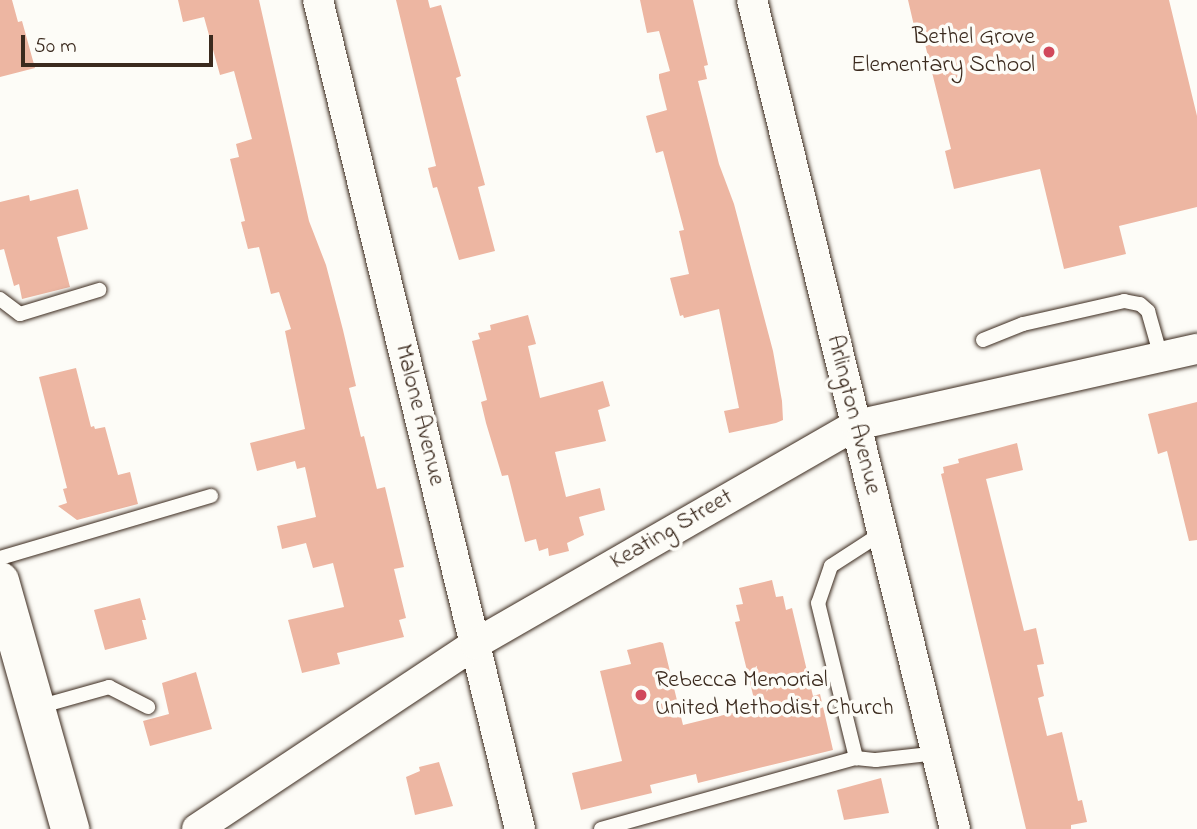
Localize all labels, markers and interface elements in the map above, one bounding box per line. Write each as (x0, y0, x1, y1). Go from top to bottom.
scale bar (24, 21, 217, 65)
place label: Bethel Grove Elementary School (851, 24, 1035, 80)
text: 50 m (34, 32, 77, 62)
marker: Bethel Grove Elementary School (1041, 44, 1057, 60)
street label: Arlington Avenue (819, 332, 887, 498)
street label: Malone Avenue (388, 341, 450, 489)
street label: Keating Street (606, 483, 738, 577)
place label: Rebecca Memorial United Methodist Church (655, 667, 894, 723)
marker: Rebecca Memorial United Methodist Church (633, 687, 649, 703)

